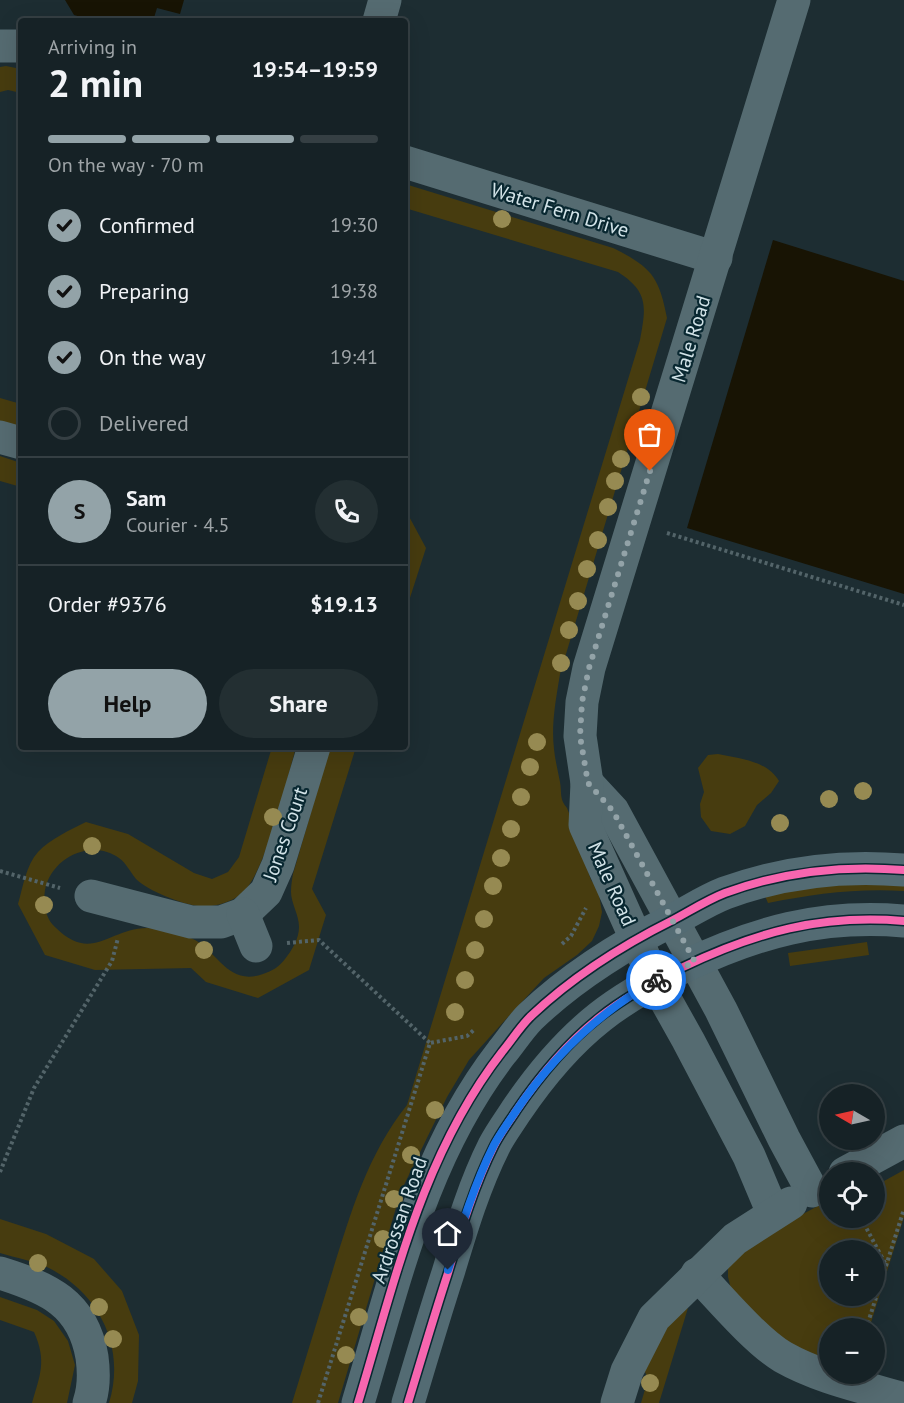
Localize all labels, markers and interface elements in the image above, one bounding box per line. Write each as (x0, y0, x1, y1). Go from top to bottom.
text: Arriving in (48, 34, 137, 60)
text: 19:54–19:59 (252, 55, 378, 83)
text: 2 min (48, 57, 143, 108)
text: On the way · 70 m (48, 152, 204, 178)
street label: Water Fern Drive (488, 177, 632, 243)
icon: check (48, 209, 81, 242)
text: Confirmed (99, 211, 195, 239)
text: 19:30 (330, 212, 378, 238)
icon: check (48, 275, 81, 308)
text: Preparing (99, 277, 189, 305)
text: 19:38 (330, 278, 378, 304)
street label: Male Road (665, 292, 717, 386)
icon: check (48, 341, 81, 374)
text: On the way (99, 343, 206, 371)
text: 19:41 (330, 344, 378, 370)
text: Delivered (99, 409, 189, 437)
pin (624, 409, 675, 471)
icon: bag (633, 418, 666, 451)
button: phone (315, 480, 378, 543)
text: Sam (126, 484, 166, 512)
text: S (74, 497, 85, 525)
text: Courier · 4.5 (126, 512, 229, 538)
text: Order #9376 (48, 590, 167, 618)
text: $19.13 (310, 590, 378, 618)
button: Help (48, 669, 207, 738)
button: Share (219, 669, 378, 738)
street label: Jones Court (256, 783, 313, 885)
street label: Male Road (582, 838, 642, 930)
courier (626, 950, 686, 1010)
icon: bike (640, 964, 673, 997)
north arrow (819, 1084, 885, 1150)
map controls (819, 1084, 885, 1384)
street label: Ardrossan Road (365, 1153, 433, 1287)
button: locate (819, 1162, 885, 1228)
pin (422, 1208, 473, 1270)
icon: home (431, 1217, 464, 1250)
button: + (819, 1240, 885, 1306)
button: − (819, 1318, 885, 1384)

